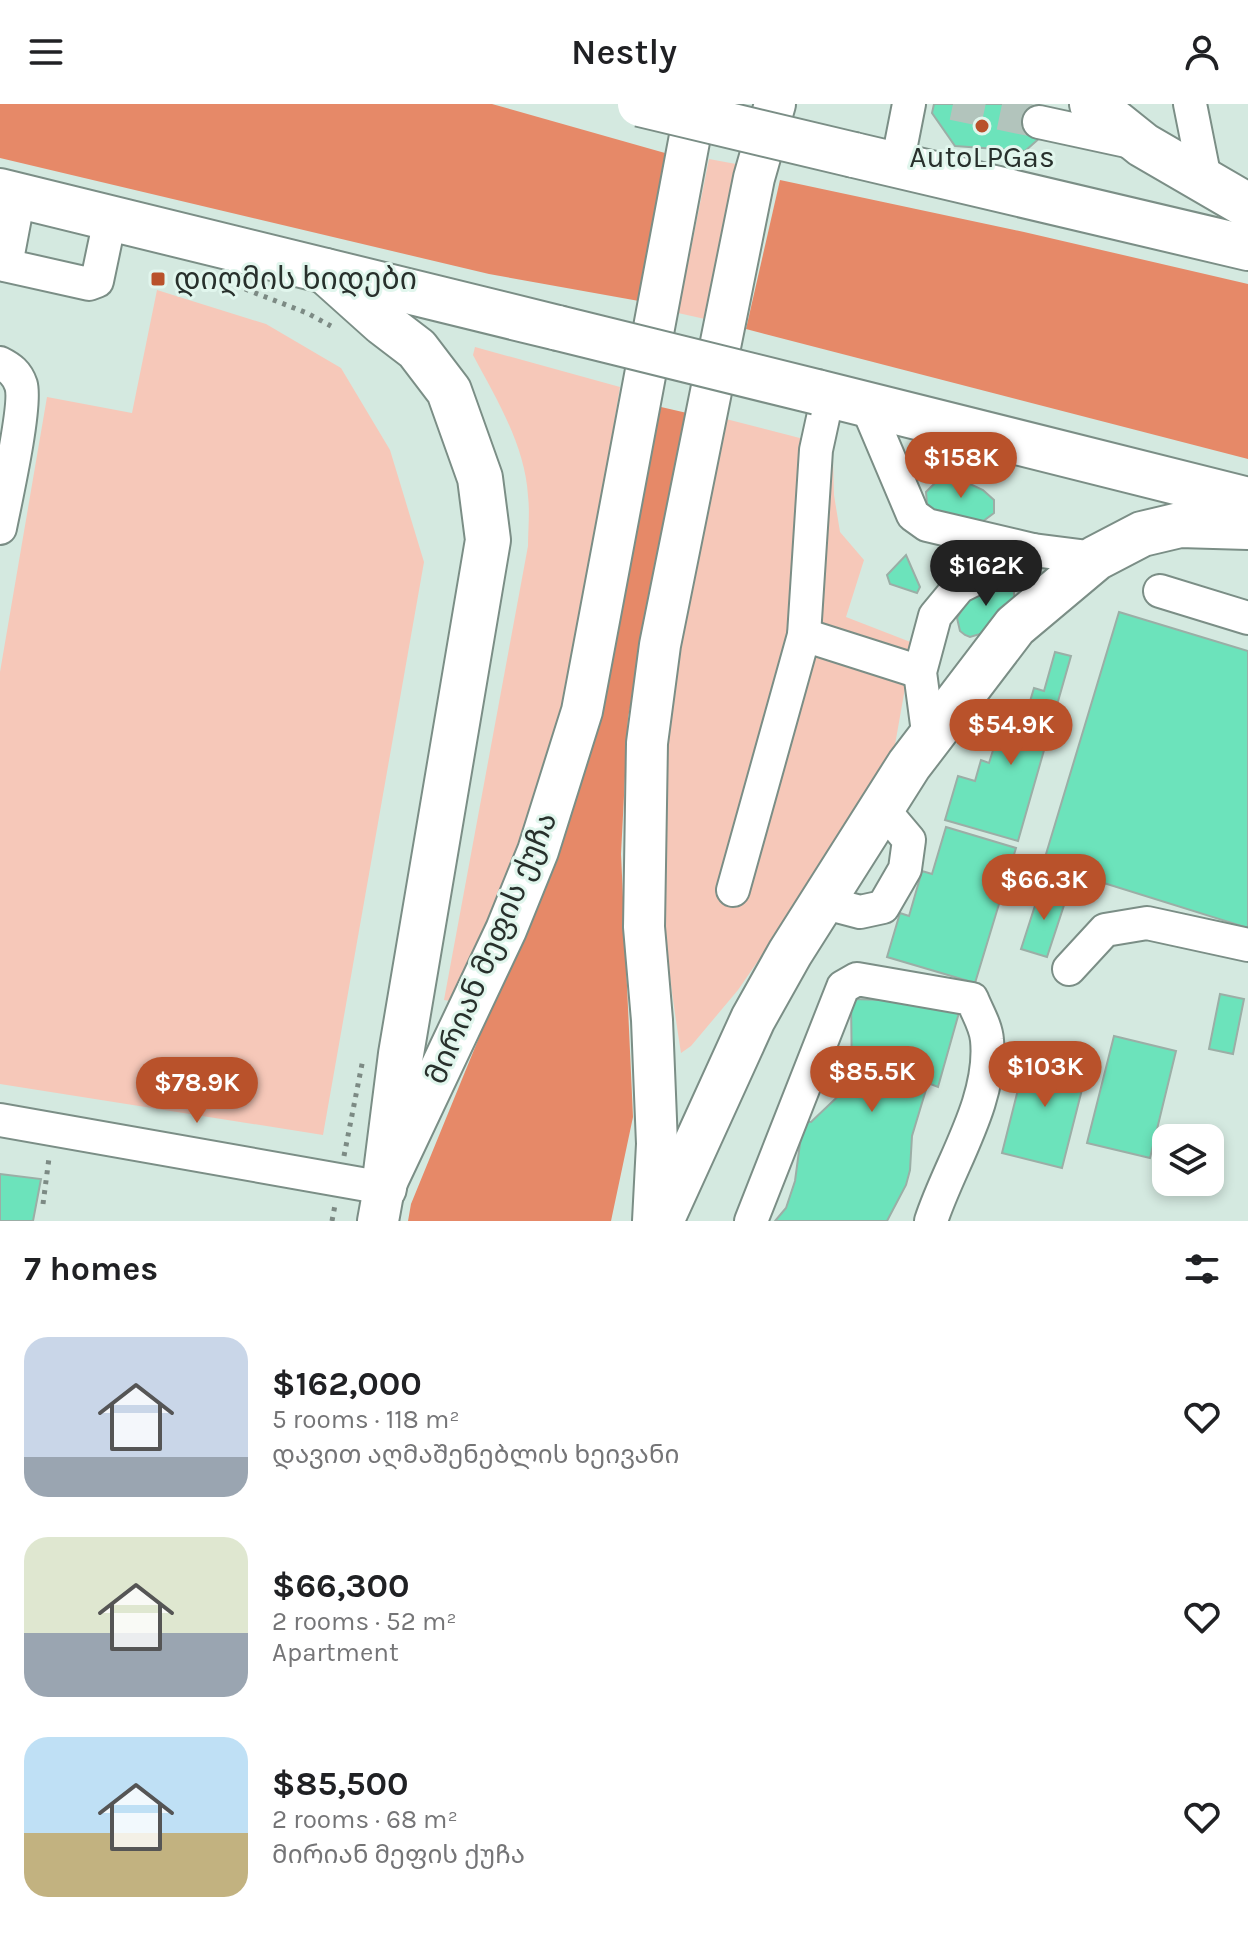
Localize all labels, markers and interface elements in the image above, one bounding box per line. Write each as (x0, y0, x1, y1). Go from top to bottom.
icon: menu (24, 30, 68, 74)
icon: person (1180, 30, 1224, 74)
text: Nestly (571, 31, 677, 73)
marker: AutoLPGas (973, 117, 991, 135)
place label: AutoLPGas (909, 139, 1055, 175)
place label: დიღმის ხიდები (174, 261, 417, 297)
marker: დიღმის ხიდები (149, 270, 167, 288)
pin: $158K (905, 432, 1017, 500)
text: $158K (923, 442, 999, 473)
pin: $162K (930, 540, 1042, 608)
text: $162K (948, 550, 1024, 581)
pin: $54.9K (946, 699, 1076, 767)
text: $54.9K (968, 709, 1054, 740)
street label: მირიან მეფის ქუჩა (417, 807, 565, 1089)
pin: $66.3K (979, 854, 1109, 922)
text: $66.3K (1000, 864, 1088, 895)
pin: $103K (989, 1041, 1101, 1109)
pin: $85.5K (807, 1046, 937, 1114)
text: $103K (1007, 1051, 1083, 1082)
text: $85.5K (828, 1056, 916, 1087)
pin: $78.9K (132, 1057, 262, 1125)
text: $78.9K (154, 1067, 240, 1098)
map controls (1152, 1124, 1224, 1196)
button: layers (1152, 1124, 1224, 1196)
icon: filters (1180, 1247, 1224, 1291)
text: 7 homes (24, 1249, 158, 1289)
text: $162,000 (272, 1364, 422, 1404)
icon: home (88, 1369, 184, 1465)
icon: heart (1180, 1395, 1224, 1439)
text: 5 rooms · 118 m² (272, 1404, 460, 1435)
text: დავით აღმაშენებლის ხეივანი (272, 1439, 680, 1470)
text: $66,300 (272, 1566, 409, 1606)
icon: home (88, 1569, 184, 1665)
icon: heart (1180, 1595, 1224, 1639)
text: 2 rooms · 52 m² (272, 1606, 457, 1637)
text: Apartment (272, 1637, 399, 1668)
text: $85,500 (272, 1764, 409, 1804)
icon: home (88, 1769, 184, 1865)
icon: heart (1180, 1795, 1224, 1839)
text: 2 rooms · 68 m² (272, 1804, 458, 1835)
text: მირიან მეფის ქუჩა (272, 1839, 525, 1870)

